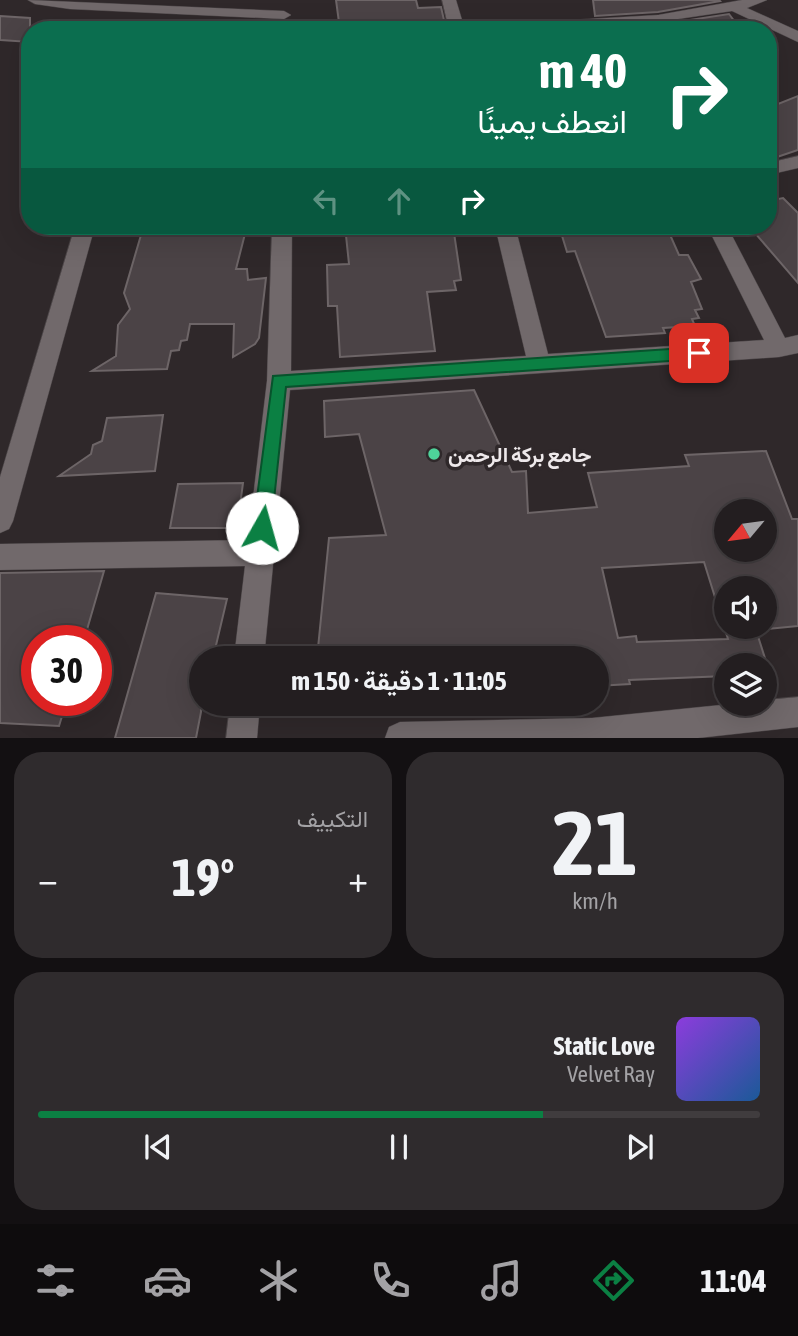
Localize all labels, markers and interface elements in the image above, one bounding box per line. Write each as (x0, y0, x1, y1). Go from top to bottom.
text: 40 m (539, 42, 627, 98)
icon: right (651, 49, 742, 140)
text: انعطف يمينًا (477, 103, 627, 140)
icon: left (307, 182, 345, 220)
icon: ahead (380, 182, 418, 220)
icon: right (453, 182, 491, 220)
pin (669, 323, 729, 383)
icon: arrive (680, 334, 718, 372)
place label: جامع بركة الرحمن (448, 442, 592, 469)
marker: جامع بركة الرحمن (426, 446, 442, 462)
position arrow (225, 491, 299, 565)
north arrow (714, 499, 777, 562)
map controls (714, 499, 777, 716)
button: sound (714, 576, 777, 639)
speed limit sign: 30 (21, 625, 112, 716)
button: layers (714, 653, 777, 716)
text: 11:05 · 1 دقيقة · 150 m (291, 666, 507, 696)
text: 21 (552, 790, 638, 894)
text: التكييف (297, 806, 368, 832)
text: 19° (171, 847, 235, 907)
text: − (38, 857, 58, 900)
text: + (348, 857, 368, 900)
text: km/h (572, 888, 618, 914)
text: Static Love (554, 1031, 655, 1061)
text: Velvet Ray (567, 1061, 655, 1087)
icon: previous (139, 1128, 177, 1166)
icon: pause (380, 1128, 418, 1166)
icon: next (621, 1128, 659, 1166)
icon: filters (31, 1256, 80, 1305)
icon: car (143, 1256, 192, 1305)
icon: climate (254, 1256, 303, 1305)
icon: phone (366, 1256, 415, 1305)
icon: music (477, 1256, 526, 1305)
icon: directions (589, 1256, 638, 1305)
text: 11:04 (700, 1262, 767, 1299)

